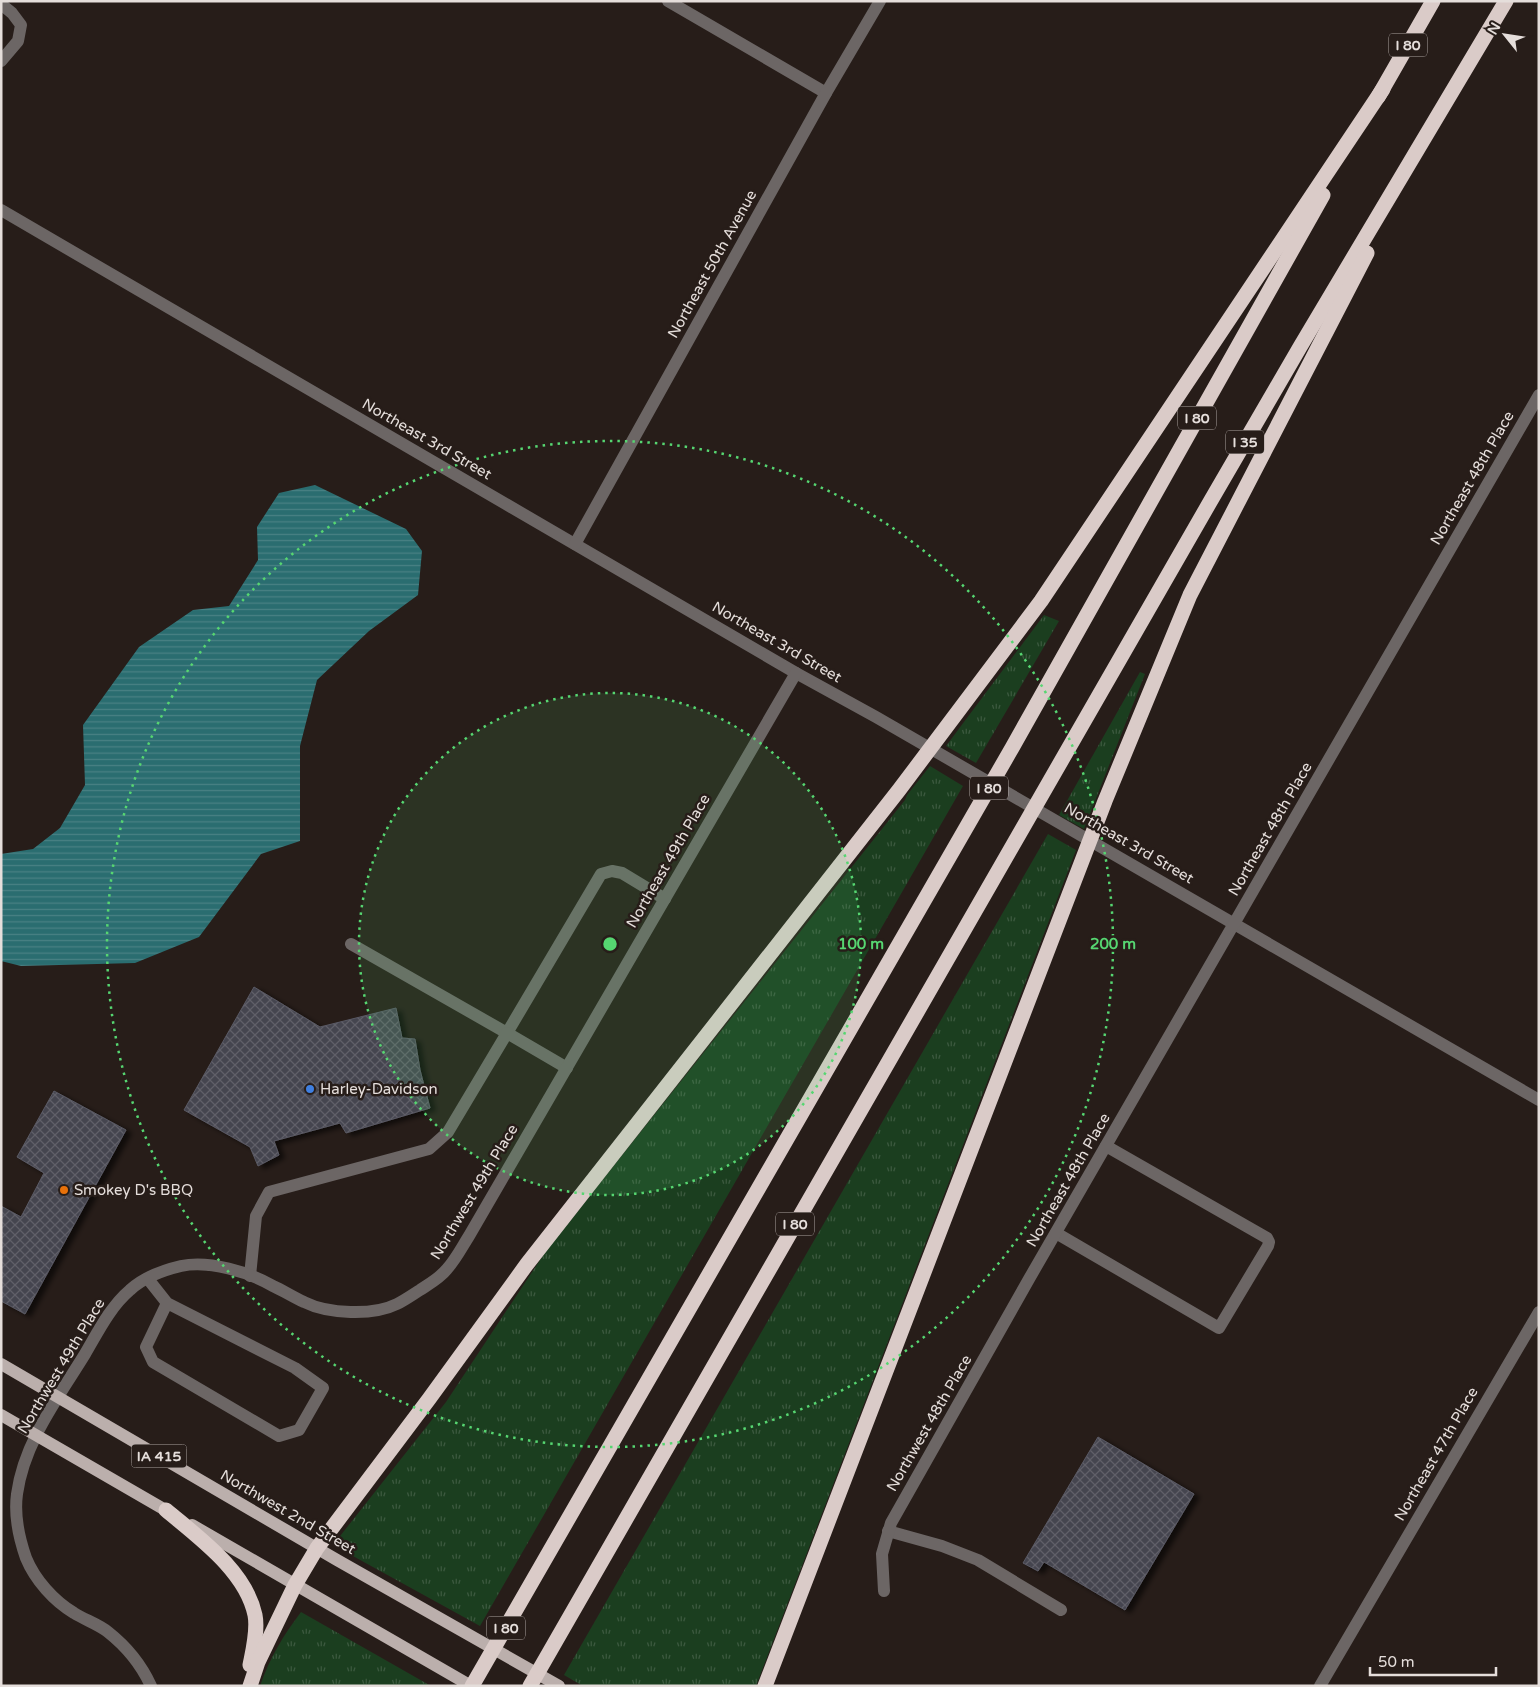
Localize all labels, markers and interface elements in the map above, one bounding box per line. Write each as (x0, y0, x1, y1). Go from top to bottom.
north arrow (1480, 10, 1530, 60)
text: N (1484, 20, 1504, 38)
road number: I 80 (1389, 34, 1427, 56)
street label: Northeast 50th Avenue (664, 187, 760, 341)
street label: Northeast 3rd Street (359, 395, 495, 484)
road number: I 80 (1178, 406, 1216, 429)
street label: Northeast 48th Place (1426, 408, 1518, 548)
road number: I 35 (1226, 431, 1264, 454)
street label: Northeast 3rd Street (709, 598, 845, 687)
street label: Northeast 48th Place (1224, 759, 1316, 899)
road number: I 80 (970, 776, 1008, 800)
street label: Northeast 49th Place (622, 791, 714, 931)
street label: Northeast 3rd Street (1061, 799, 1197, 888)
centre of rings (601, 935, 619, 953)
text: 100 m (838, 935, 884, 953)
text: 200 m (1090, 935, 1136, 953)
place label: Harley-Davidson (320, 1080, 438, 1098)
marker: Harley-Davidson (304, 1083, 316, 1095)
street label: Northeast 48th Place (1022, 1110, 1114, 1250)
street label: Northwest 49th Place (426, 1121, 522, 1263)
place label: Smokey D's BBQ (74, 1181, 193, 1199)
marker: Smokey D's BBQ (58, 1184, 70, 1196)
road number: I 80 (776, 1212, 814, 1236)
street label: Northwest 49th Place (13, 1295, 109, 1437)
street label: Northwest 48th Place (883, 1352, 975, 1494)
street label: Northeast 47th Place (1390, 1384, 1482, 1524)
road number: IA 415 (132, 1444, 186, 1468)
street label: Northwest 2nd Street (217, 1466, 359, 1558)
road number: I 80 (487, 1616, 525, 1640)
scale bar (1370, 1644, 1496, 1676)
text: 50 m (1378, 1653, 1415, 1671)

